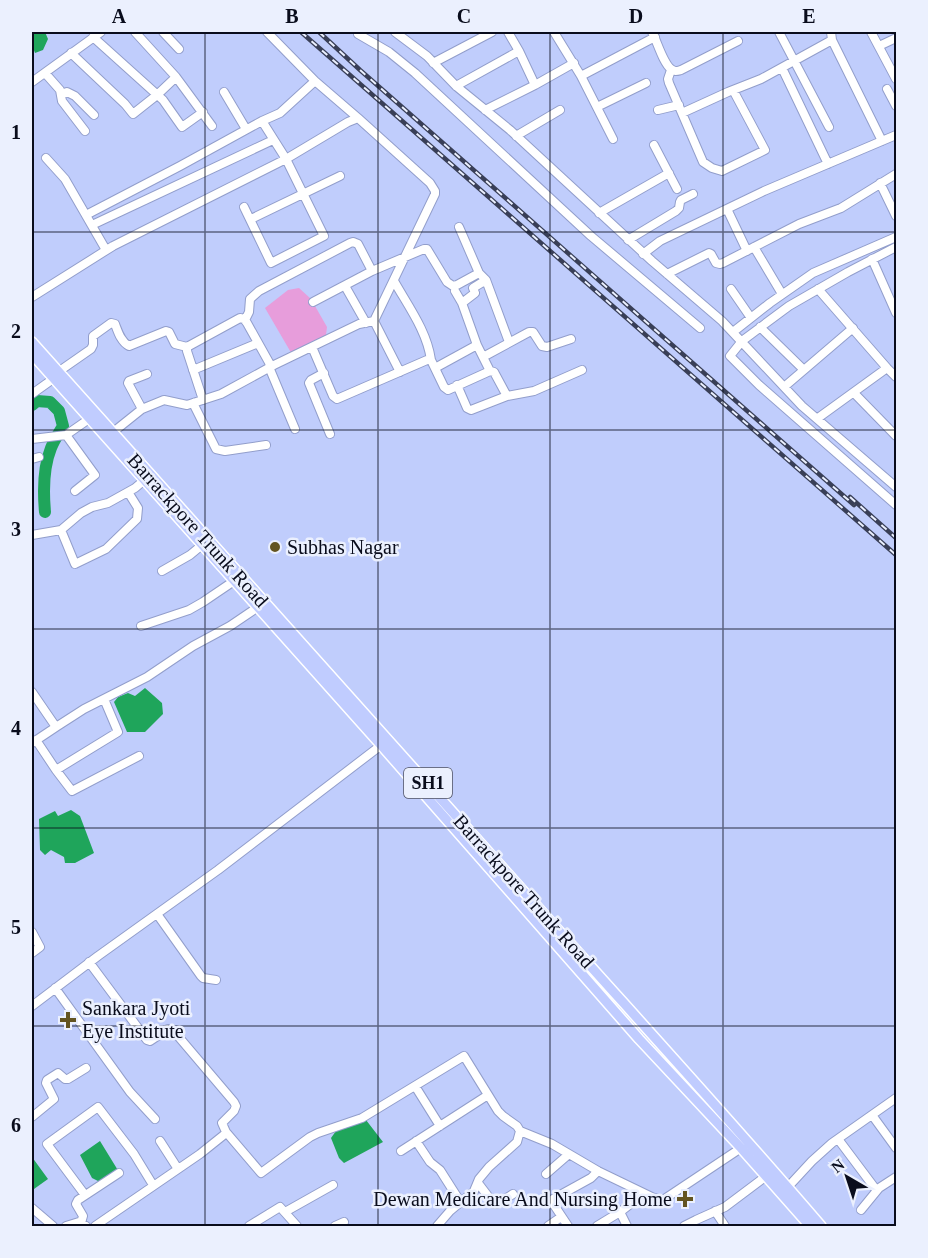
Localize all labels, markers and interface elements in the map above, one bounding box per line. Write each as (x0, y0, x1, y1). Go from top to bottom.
text: A (112, 5, 127, 27)
text: B (285, 5, 299, 27)
text: C (457, 5, 471, 27)
text: D (629, 5, 643, 27)
text: E (802, 5, 816, 27)
text: 1 (11, 121, 21, 143)
text: 2 (11, 320, 21, 342)
street label: Barrackpore Trunk Road (123, 449, 273, 612)
text: 3 (11, 518, 21, 540)
place label: Subhas Nagar (287, 536, 399, 559)
marker: Subhas Nagar (268, 540, 282, 554)
text: 4 (11, 717, 21, 739)
road number: SH1 (404, 768, 452, 798)
street label: Barrackpore Trunk Road (449, 810, 599, 973)
text: 5 (11, 916, 21, 938)
place label: Sankara Jyoti Eye Institute (82, 997, 191, 1043)
marker: Sankara Jyoti Eye Institute (59, 1011, 77, 1029)
text: 6 (11, 1114, 21, 1136)
north arrow (817, 1147, 877, 1207)
text: N (828, 1155, 848, 1176)
place label: Dewan Medicare And Nursing Home (373, 1188, 672, 1211)
marker: Dewan Medicare And Nursing Home (676, 1190, 694, 1208)

